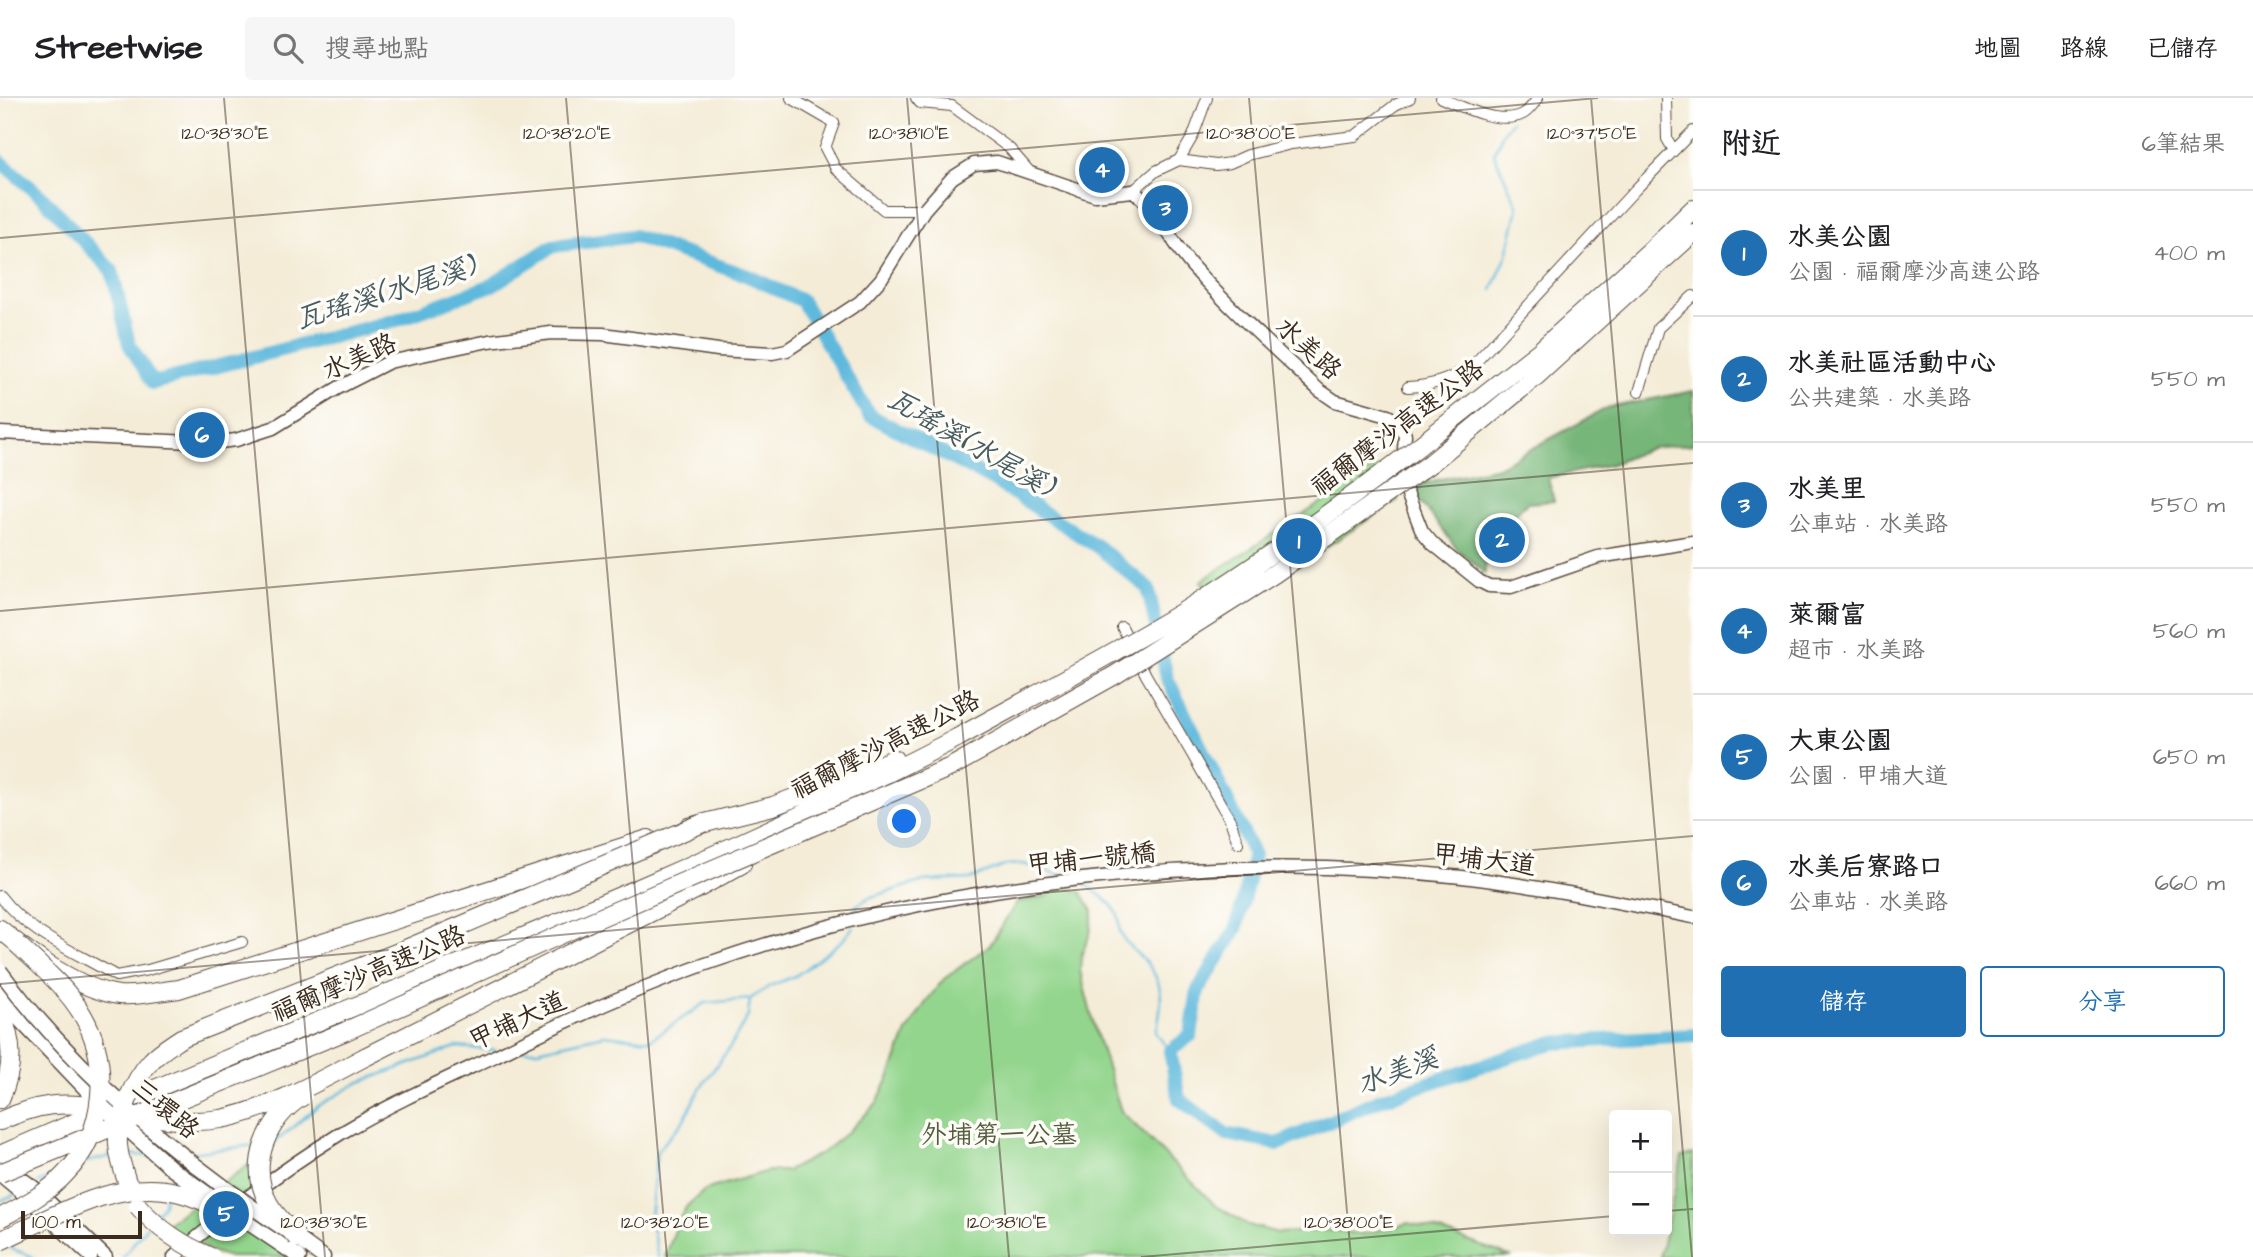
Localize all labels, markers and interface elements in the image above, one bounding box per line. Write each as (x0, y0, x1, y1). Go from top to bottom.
search box (245, 17, 735, 80)
text: Streetwise (35, 25, 203, 71)
icon: search (269, 29, 307, 67)
text: 搜尋地點 (325, 31, 429, 67)
text: 地圖 (1974, 32, 2022, 66)
text: 路線 (2060, 32, 2108, 66)
text: 已儲存 (2146, 32, 2218, 66)
text: 120°38'30"E (181, 121, 269, 146)
text: 120°38'20"E (523, 121, 611, 146)
text: 120°38'10"E (869, 121, 949, 146)
text: 120°38'00"E (1206, 121, 1296, 146)
text: 120°37'50"E (1547, 121, 1637, 146)
text: 附近 (1721, 123, 1781, 165)
text: 6筆結果 (2142, 128, 2225, 160)
pin: 4 (1079, 144, 1125, 196)
pin: 3 (1142, 182, 1188, 234)
text: 水美公園 (1788, 219, 1892, 255)
text: 1 (1743, 237, 1745, 269)
text: 400 m (2153, 237, 2225, 269)
water label: 瓦瑤溪(水尾溪) (291, 247, 483, 339)
text: 公園 · 福爾摩沙高速公路 (1788, 256, 2040, 288)
street label: 水美路 (1267, 309, 1349, 388)
street label: 水美路 (316, 325, 402, 389)
text: 水美社區活動中心 (1788, 345, 1996, 381)
street label: 福爾摩沙高速公路 (1304, 351, 1491, 505)
text: 2 (1737, 363, 1751, 395)
text: 550 m (2151, 363, 2225, 395)
water label: 瓦瑤溪(水尾溪) (880, 380, 1063, 508)
text: 公共建築 · 水美路 (1788, 382, 1971, 414)
pin: 6 (179, 409, 225, 461)
text: 水美里 (1788, 471, 1866, 507)
text: 3 (1738, 489, 1750, 521)
text: 550 m (2151, 489, 2225, 521)
text: 公車站 · 水美路 (1788, 508, 1948, 540)
pin: 2 (1479, 514, 1525, 566)
pin: 1 (1276, 515, 1322, 567)
text: 萊爾富 (1788, 597, 1866, 633)
text: 4 (1736, 615, 1752, 647)
text: 560 m (2153, 615, 2225, 647)
text: 超市 · 水美路 (1788, 634, 1925, 666)
street label: 福爾摩沙高速公路 (785, 682, 986, 808)
text: 大東公園 (1788, 723, 1892, 759)
text: 5 (1736, 741, 1752, 773)
text: 650 m (2153, 741, 2225, 773)
text: 公園 · 甲埔大道 (1788, 760, 1948, 792)
your location (887, 804, 921, 838)
street label: 甲埔一號橋 (1025, 834, 1158, 884)
street label: 甲埔大道 (1430, 836, 1538, 884)
text: 水美后寮路口 (1788, 849, 1944, 885)
text: 6 (1737, 867, 1751, 899)
text: 660 m (2155, 867, 2225, 899)
text: 公車站 · 水美路 (1788, 886, 1948, 918)
street label: 福爾摩沙高速公路 (266, 917, 471, 1031)
button: 儲存 (1721, 966, 1966, 1037)
button: 分享 (1980, 966, 2225, 1037)
street label: 甲埔大道 (463, 983, 572, 1059)
water label: 水美溪 (1351, 1038, 1446, 1104)
street label: 三環路 (124, 1070, 207, 1148)
map controls (1609, 1110, 1672, 1236)
button: + (1609, 1110, 1672, 1173)
park label: 外埔第一公墓 (921, 1117, 1077, 1153)
button: − (1609, 1173, 1672, 1236)
pin: 5 (203, 1188, 249, 1240)
scale bar (21, 1208, 142, 1240)
text: 100 m (32, 1209, 81, 1236)
text: 120°38'30"E (280, 1210, 368, 1235)
text: 120°38'20"E (621, 1210, 709, 1235)
text: 120°38'10"E (967, 1210, 1047, 1235)
text: 120°38'00"E (1304, 1210, 1394, 1235)

